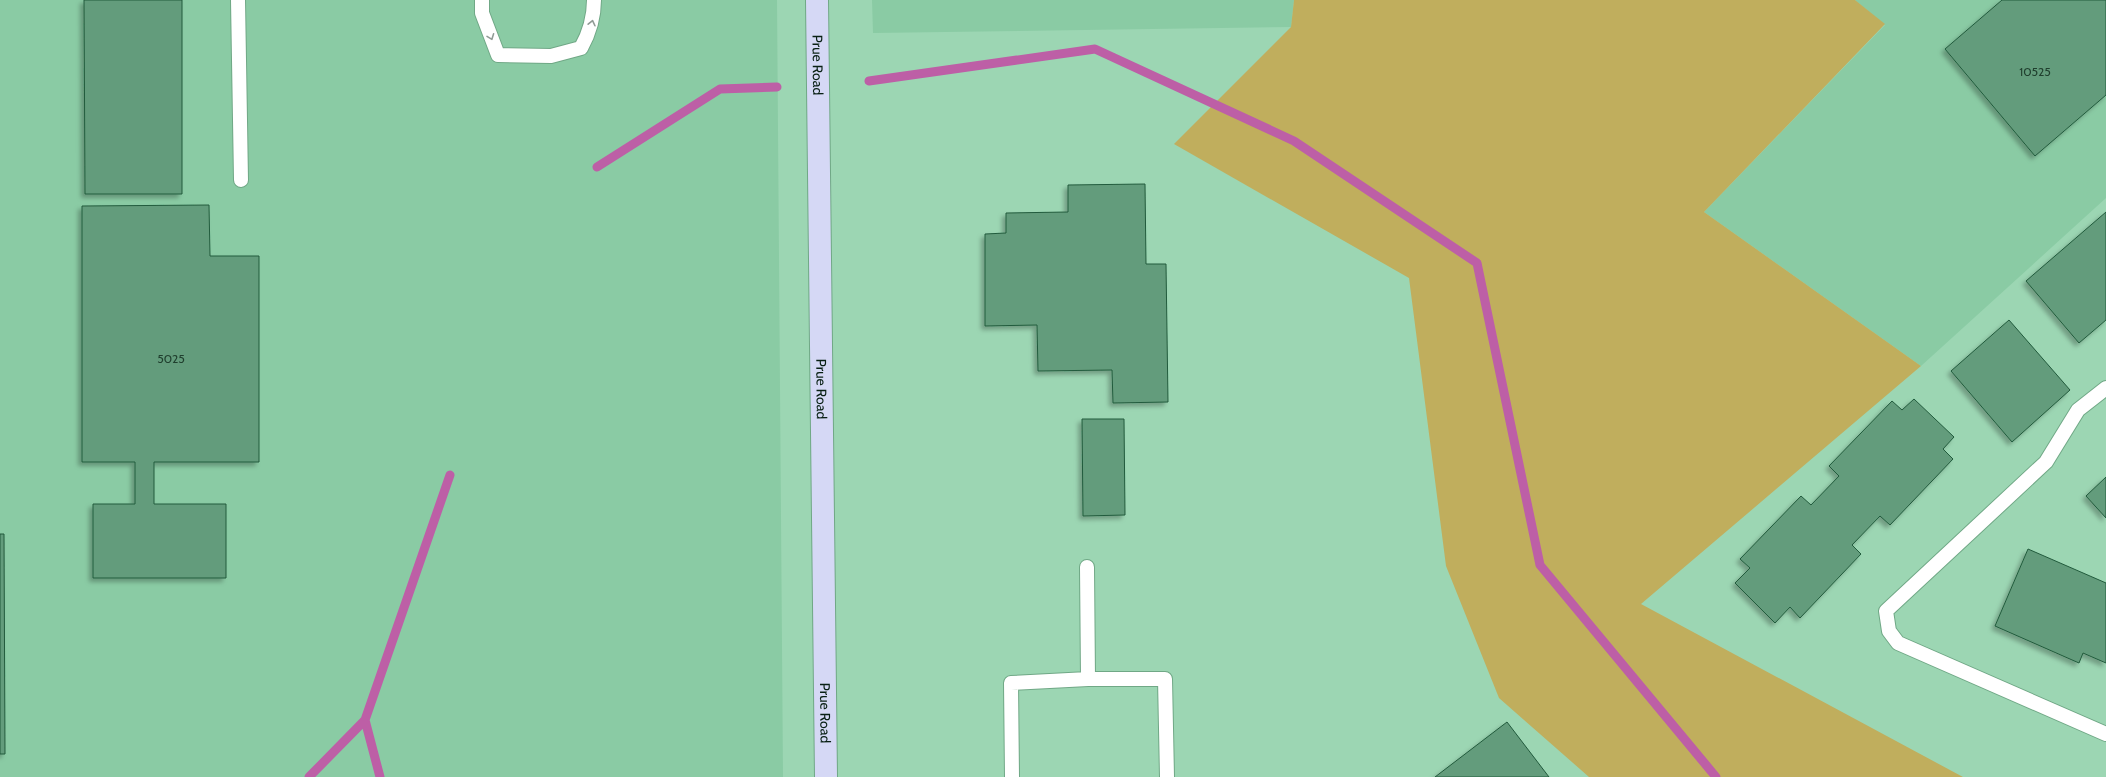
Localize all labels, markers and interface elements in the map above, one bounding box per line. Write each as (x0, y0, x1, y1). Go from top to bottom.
one-way arrow (587, 20, 595, 27)
one-way arrow (486, 33, 494, 41)
street label: Prue Road (808, 35, 827, 95)
house number: 10525 (2019, 64, 2051, 79)
house number: 5025 (157, 351, 185, 366)
street label: Prue Road (812, 359, 831, 419)
street label: Prue Road (816, 683, 835, 743)

